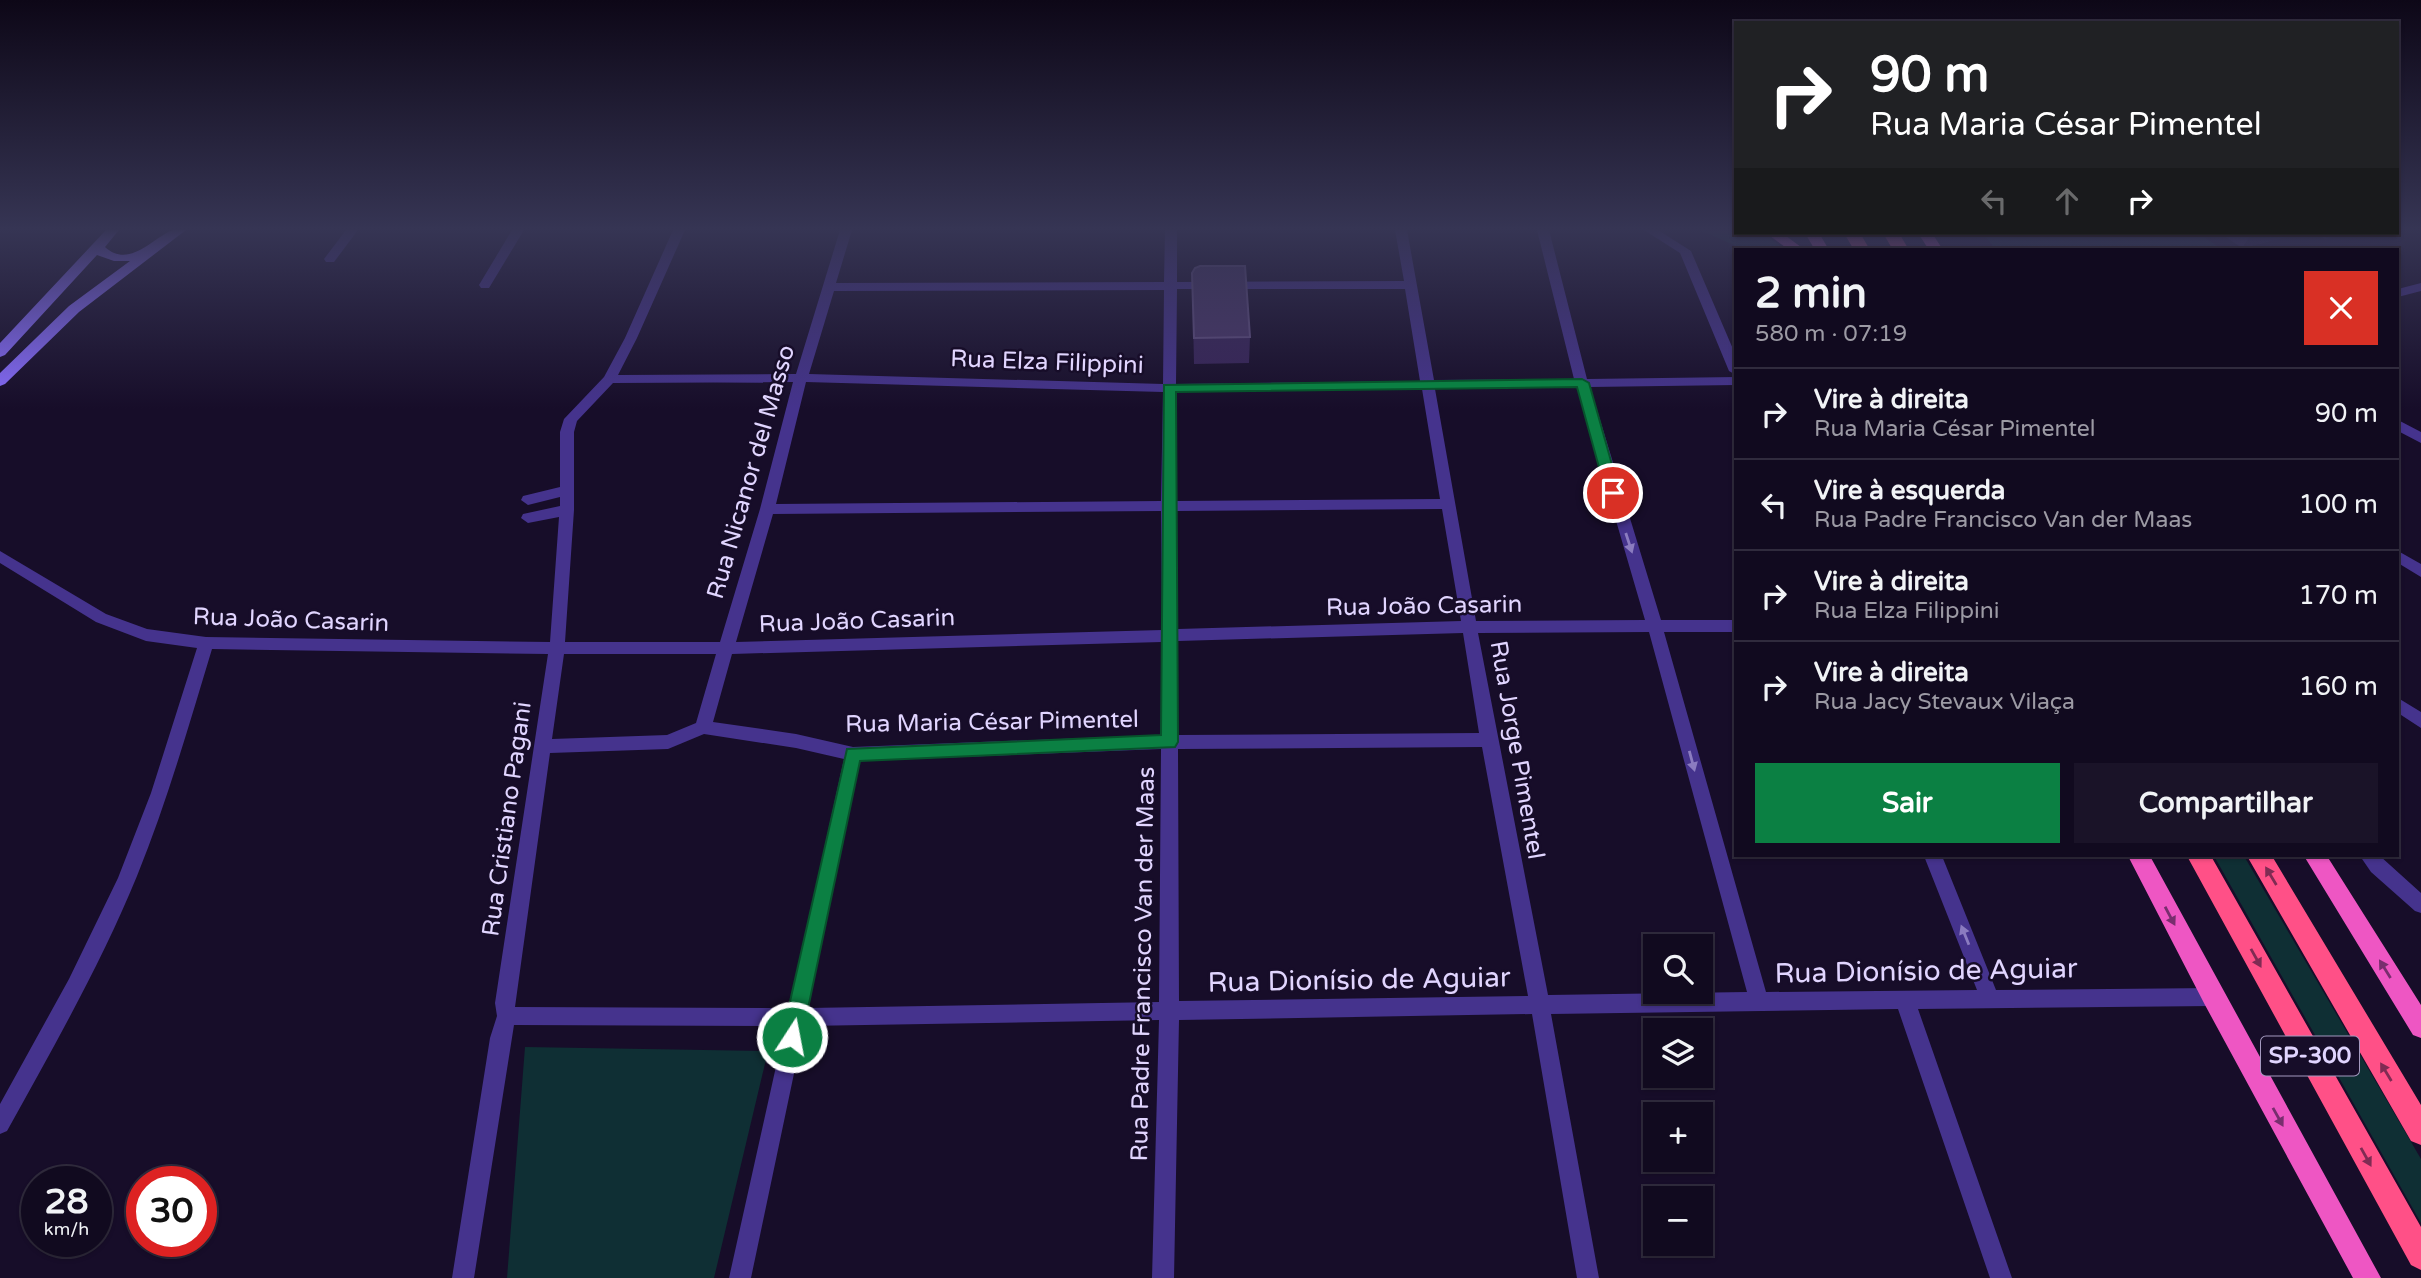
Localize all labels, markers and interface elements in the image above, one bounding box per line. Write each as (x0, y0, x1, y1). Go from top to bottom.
text: 90 m (1870, 46, 1989, 105)
icon: right (1755, 49, 1846, 140)
text: Rua Maria César Pimentel (1870, 106, 2262, 144)
icon: left (1975, 182, 2013, 220)
icon: ahead (2048, 182, 2086, 220)
icon: right (2121, 182, 2159, 220)
text: 2 min (1755, 268, 1867, 319)
button: close (2304, 271, 2378, 345)
text: 580 m · 07:19 (1755, 320, 1907, 348)
street label: Rua Nicanor del Masso (701, 342, 801, 602)
street label: Rua Elza Filippini (950, 344, 1144, 380)
text: Vire à direita (1814, 384, 1969, 415)
icon: right (1755, 395, 1793, 433)
text: 90 m (2315, 398, 2378, 429)
text: Rua Maria César Pimentel (1814, 415, 2096, 443)
pin (1583, 463, 1643, 523)
icon: arrive (1594, 474, 1632, 512)
text: Vire à esquerda (1814, 475, 2005, 506)
icon: left (1755, 486, 1793, 524)
text: 100 m (2298, 489, 2378, 520)
text: Rua Padre Francisco Van der Maas (1814, 506, 2192, 534)
one-way arrow (1624, 532, 1634, 553)
text: Vire à direita (1814, 566, 1969, 597)
icon: right (1755, 577, 1793, 615)
text: 170 m (2298, 580, 2378, 611)
street label: Rua João Casarin (1326, 590, 1522, 622)
text: Rua Elza Filippini (1814, 597, 1999, 625)
street label: Rua João Casarin (192, 602, 390, 638)
street label: Rua João Casarin (758, 603, 956, 639)
street label: Rua Jorge Pimentel (1483, 638, 1551, 862)
text: Vire à direita (1814, 657, 1969, 688)
icon: right (1755, 668, 1793, 706)
text: 160 m (2298, 671, 2378, 702)
text: Rua Jacy Stevaux Vilaça (1814, 688, 2075, 716)
street label: Rua Cristiano Pagani (476, 700, 538, 938)
street label: Rua Maria César Pimentel (845, 705, 1139, 739)
one-way arrow (1688, 751, 1698, 772)
button: Sair (1755, 763, 2060, 843)
button: Compartilhar (2074, 763, 2378, 843)
street label: Rua Padre Francisco Van der Maas (1125, 766, 1161, 1162)
one-way arrow (2264, 867, 2277, 886)
one-way arrow (2165, 906, 2176, 926)
one-way arrow (1959, 924, 1970, 945)
map controls (1643, 934, 1713, 1256)
button: search (1643, 934, 1713, 1004)
one-way arrow (2250, 949, 2262, 968)
street label: Rua Dionísio de Aguiar (1774, 951, 2078, 991)
street label: Rua Dionísio de Aguiar (1207, 960, 1511, 1000)
one-way arrow (2379, 960, 2392, 979)
position arrow (755, 1000, 829, 1074)
button: layers (1643, 1018, 1713, 1088)
road number: SP-300 (2261, 1036, 2359, 1076)
one-way arrow (2381, 1062, 2393, 1082)
button: + (1643, 1102, 1713, 1172)
one-way arrow (2272, 1107, 2284, 1126)
one-way arrow (2360, 1148, 2372, 1167)
speed limit sign: 30 (126, 1166, 217, 1257)
text: 28 (45, 1181, 88, 1223)
button: − (1643, 1186, 1713, 1256)
text: km/h (44, 1218, 89, 1240)

